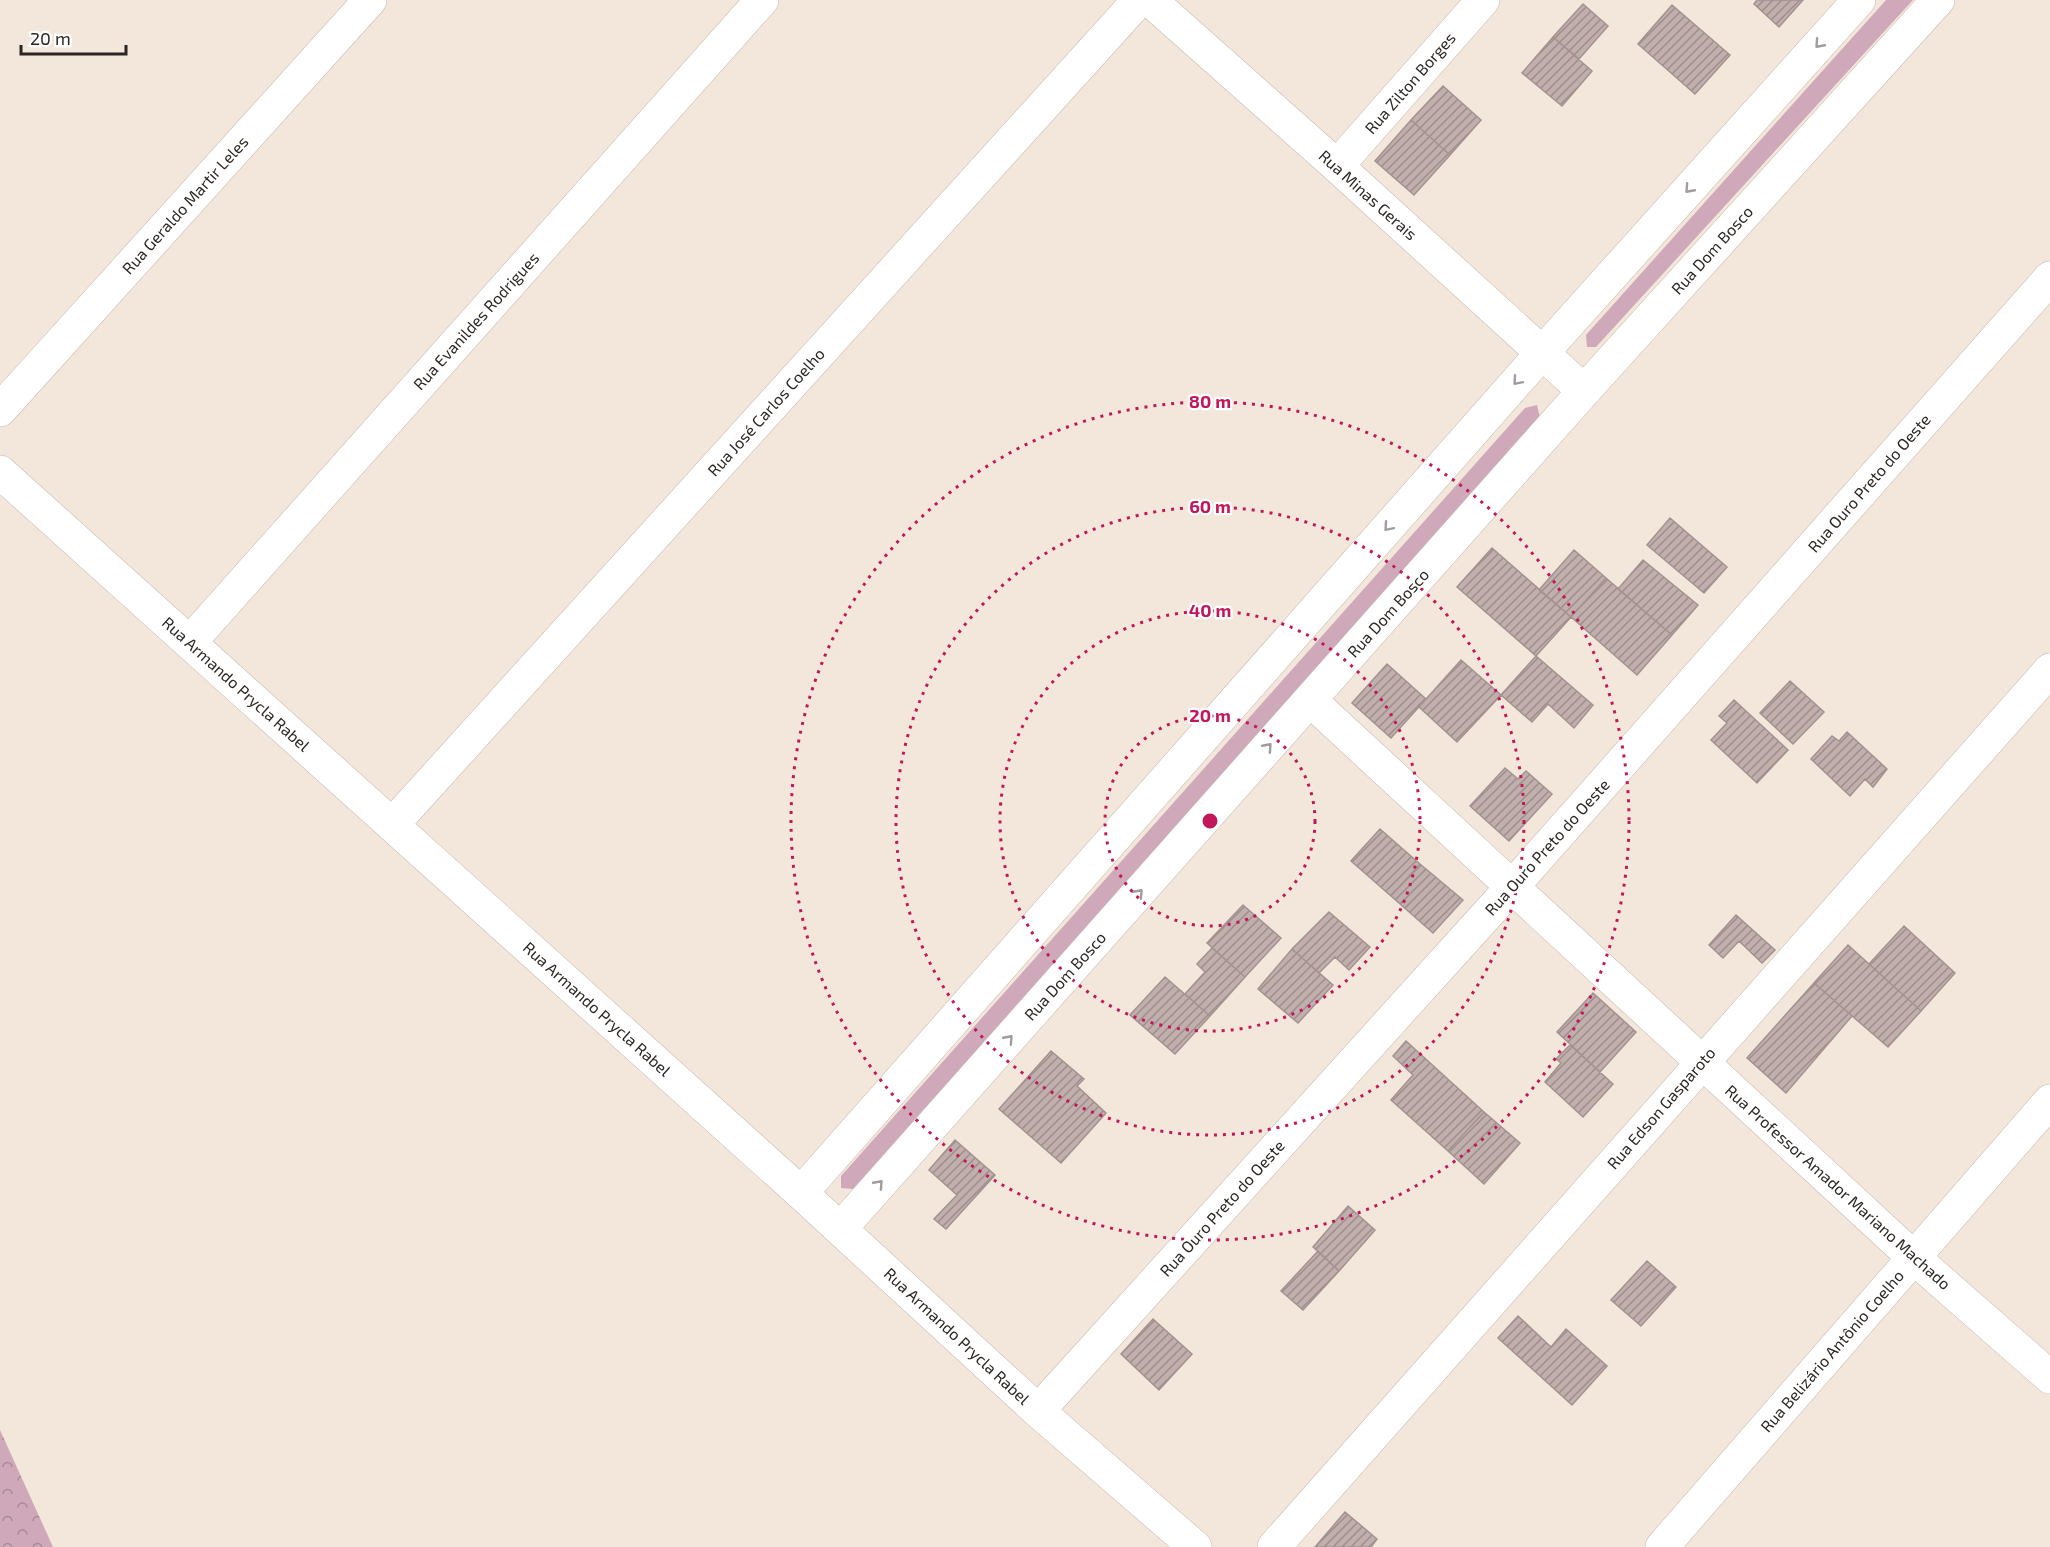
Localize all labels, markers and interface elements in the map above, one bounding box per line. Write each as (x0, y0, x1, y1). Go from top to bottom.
scale bar (21, 18, 126, 56)
text: 20 m (30, 27, 71, 49)
street label: Rua Zilton Borges (1360, 28, 1459, 137)
one-way arrow (1815, 37, 1826, 47)
street label: Rua Geraldo Martir Leles (118, 132, 252, 278)
street label: Rua Minas Gerais (1316, 146, 1421, 244)
one-way arrow (1685, 182, 1696, 193)
street label: Rua Dom Bosco (1667, 201, 1756, 298)
street label: Rua Evanildes Rodrigues (409, 248, 542, 393)
street label: Rua José Carlos Coelho (703, 344, 828, 480)
one-way arrow (1513, 374, 1524, 385)
text: 80 m (1189, 390, 1231, 412)
street label: Rua Ouro Preto do Oeste (1803, 410, 1934, 556)
text: 60 m (1189, 495, 1231, 517)
one-way arrow (1384, 520, 1395, 531)
street label: Rua Dom Bosco (1343, 564, 1432, 661)
text: 40 m (1189, 599, 1231, 621)
street label: Rua Armando Prycla Rabel (159, 612, 314, 755)
text: 20 m (1189, 704, 1231, 726)
one-way arrow (1261, 743, 1272, 754)
street label: Rua Ouro Preto do Oeste (1480, 775, 1613, 919)
centre of rings (1200, 811, 1220, 831)
one-way arrow (1132, 889, 1143, 900)
street label: Rua Dom Bosco (1020, 927, 1109, 1024)
street label: Rua Armando Prycla Rabel (520, 937, 675, 1080)
one-way arrow (1002, 1035, 1013, 1046)
street label: Rua Edson Gasparoto (1603, 1043, 1719, 1172)
street label: Rua Professor Amador Mariano Machado (1722, 1080, 1955, 1293)
street label: Rua Ouro Preto do Oeste (1155, 1136, 1288, 1280)
one-way arrow (872, 1181, 883, 1191)
street label: Rua Armando Prycla Rabel (881, 1263, 1034, 1408)
street label: Rua Belizário Antônio Coelho (1756, 1266, 1907, 1436)

